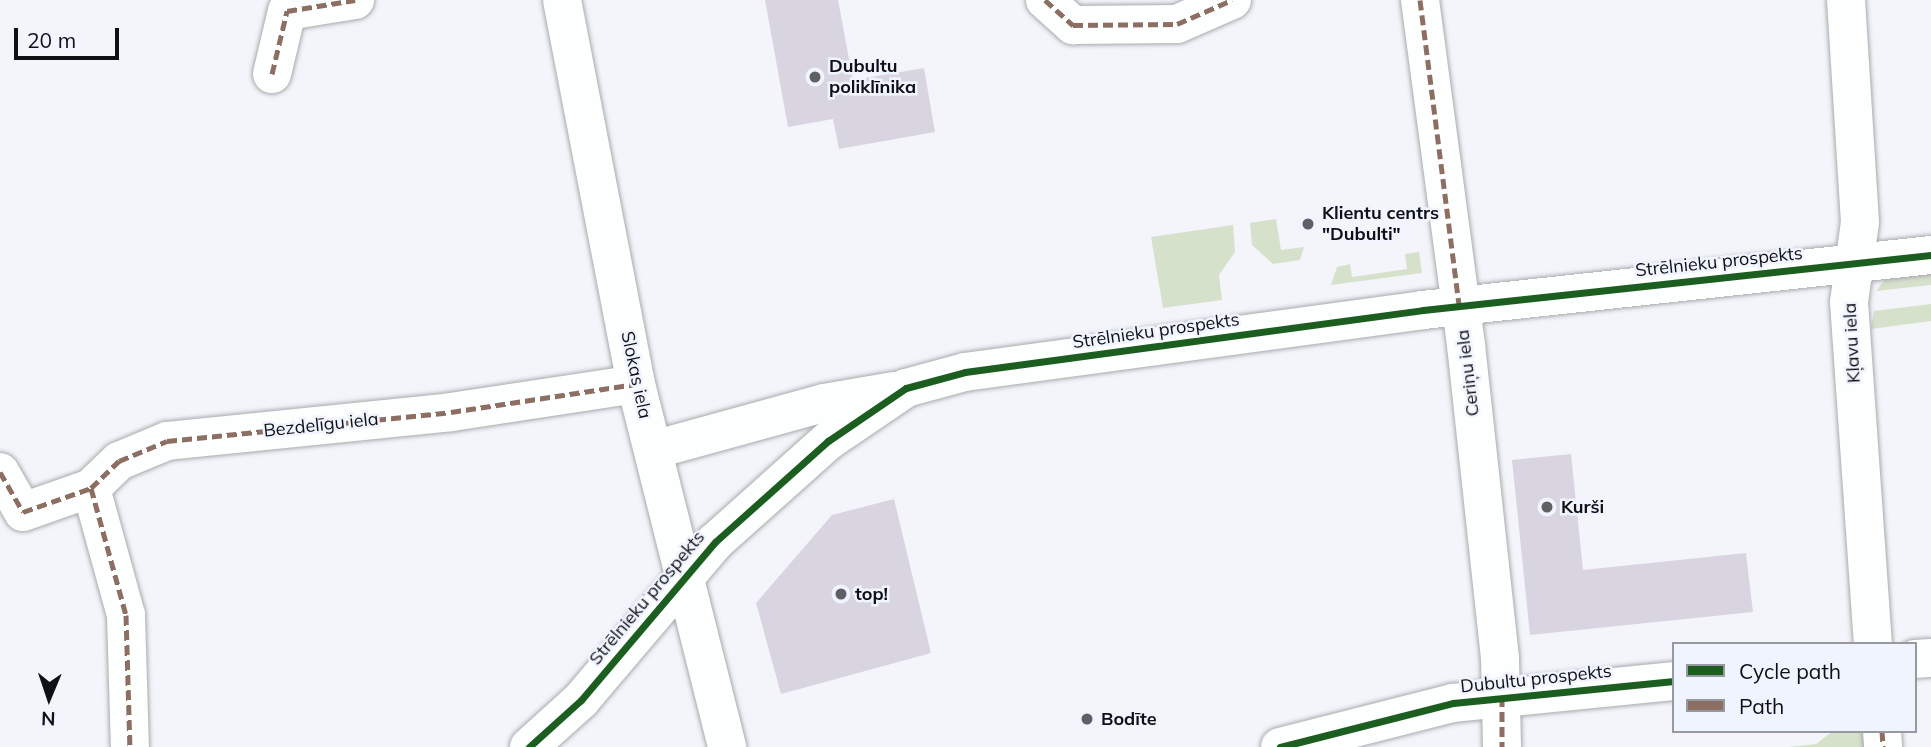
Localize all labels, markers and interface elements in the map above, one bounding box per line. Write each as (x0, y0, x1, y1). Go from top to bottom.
scale bar (18, 14, 122, 58)
text: 20 m (27, 27, 76, 53)
place label: Dubultu poliklīnika (829, 56, 916, 98)
marker: Dubultu poliklīnika (807, 69, 823, 85)
place label: Klientu centrs "Dubulti" (1322, 203, 1439, 246)
marker: Klientu centrs "Dubulti" (1300, 216, 1316, 232)
street label: Strēlnieku prospekts (1634, 242, 1804, 282)
street label: Kļavu iela (1839, 302, 1865, 384)
street label: Strēlnieku prospekts (1071, 309, 1241, 353)
street label: Ceriņu iela (1452, 328, 1484, 418)
street label: Slokas iela (616, 329, 656, 421)
street label: Bezdelīgu iela (262, 408, 380, 442)
place label: Kurši (1561, 496, 1604, 518)
marker: Kurši (1539, 499, 1555, 515)
street label: Strēlnieku prospekts (585, 527, 709, 669)
place label: top! (855, 583, 888, 605)
marker: top! (833, 586, 849, 602)
legend (1672, 642, 1917, 733)
text: Cycle path (1739, 658, 1841, 684)
street label: Dubultu prospekts (1459, 660, 1613, 698)
north arrow (14, 663, 84, 733)
text: Path (1739, 693, 1784, 719)
text: N (41, 707, 56, 731)
place label: Bodīte (1101, 708, 1157, 730)
marker: Bodīte (1079, 711, 1095, 727)

